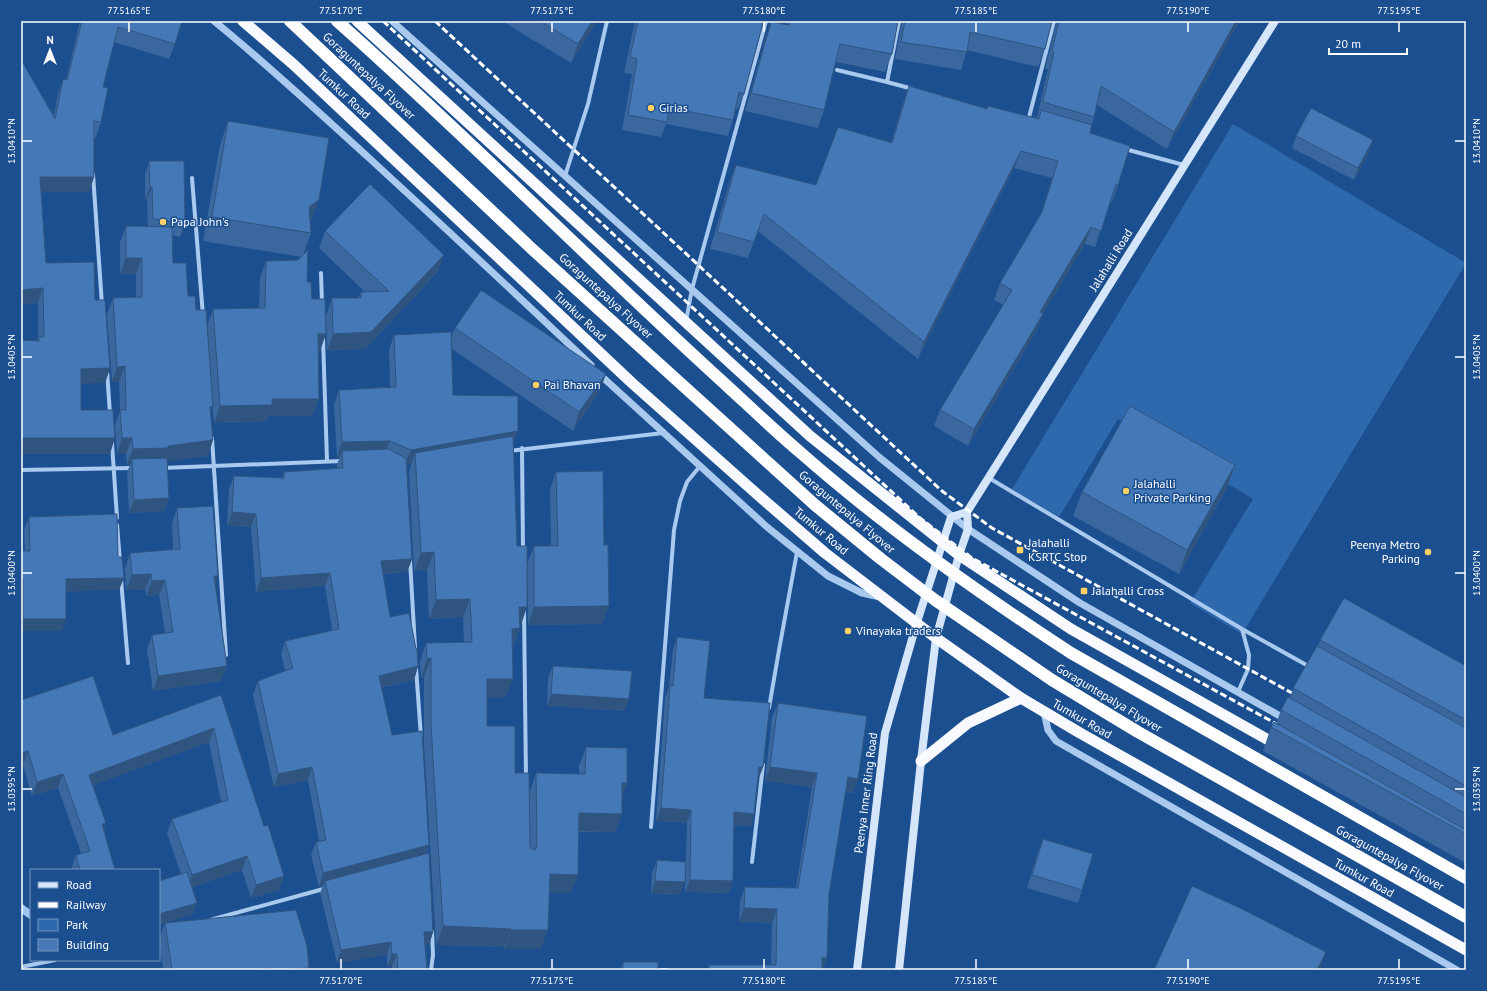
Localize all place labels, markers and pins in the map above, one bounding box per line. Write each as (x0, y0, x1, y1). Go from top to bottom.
place label: Girias (659, 100, 688, 115)
marker: Girias (646, 103, 656, 113)
place label: Papa John's (171, 214, 229, 229)
marker: Papa John's (158, 217, 168, 227)
place label: Pai Bhavan (544, 377, 601, 392)
marker: Pai Bhavan (531, 380, 541, 390)
place label: Jalahalli Private Parking (1133, 476, 1211, 505)
marker: Jalahalli Private Parking (1121, 486, 1131, 496)
place label: Jalahalli KSRTC Stop (1027, 535, 1087, 564)
place label: Peenya Metro Parking (1350, 537, 1420, 566)
marker: Jalahalli KSRTC Stop (1015, 545, 1025, 555)
marker: Peenya Metro Parking (1423, 547, 1433, 557)
place label: Jalahalli Cross (1091, 583, 1164, 598)
marker: Jalahalli Cross (1079, 586, 1089, 596)
place label: Vinayaka traders (855, 623, 941, 638)
marker: Vinayaka traders (843, 626, 853, 636)

